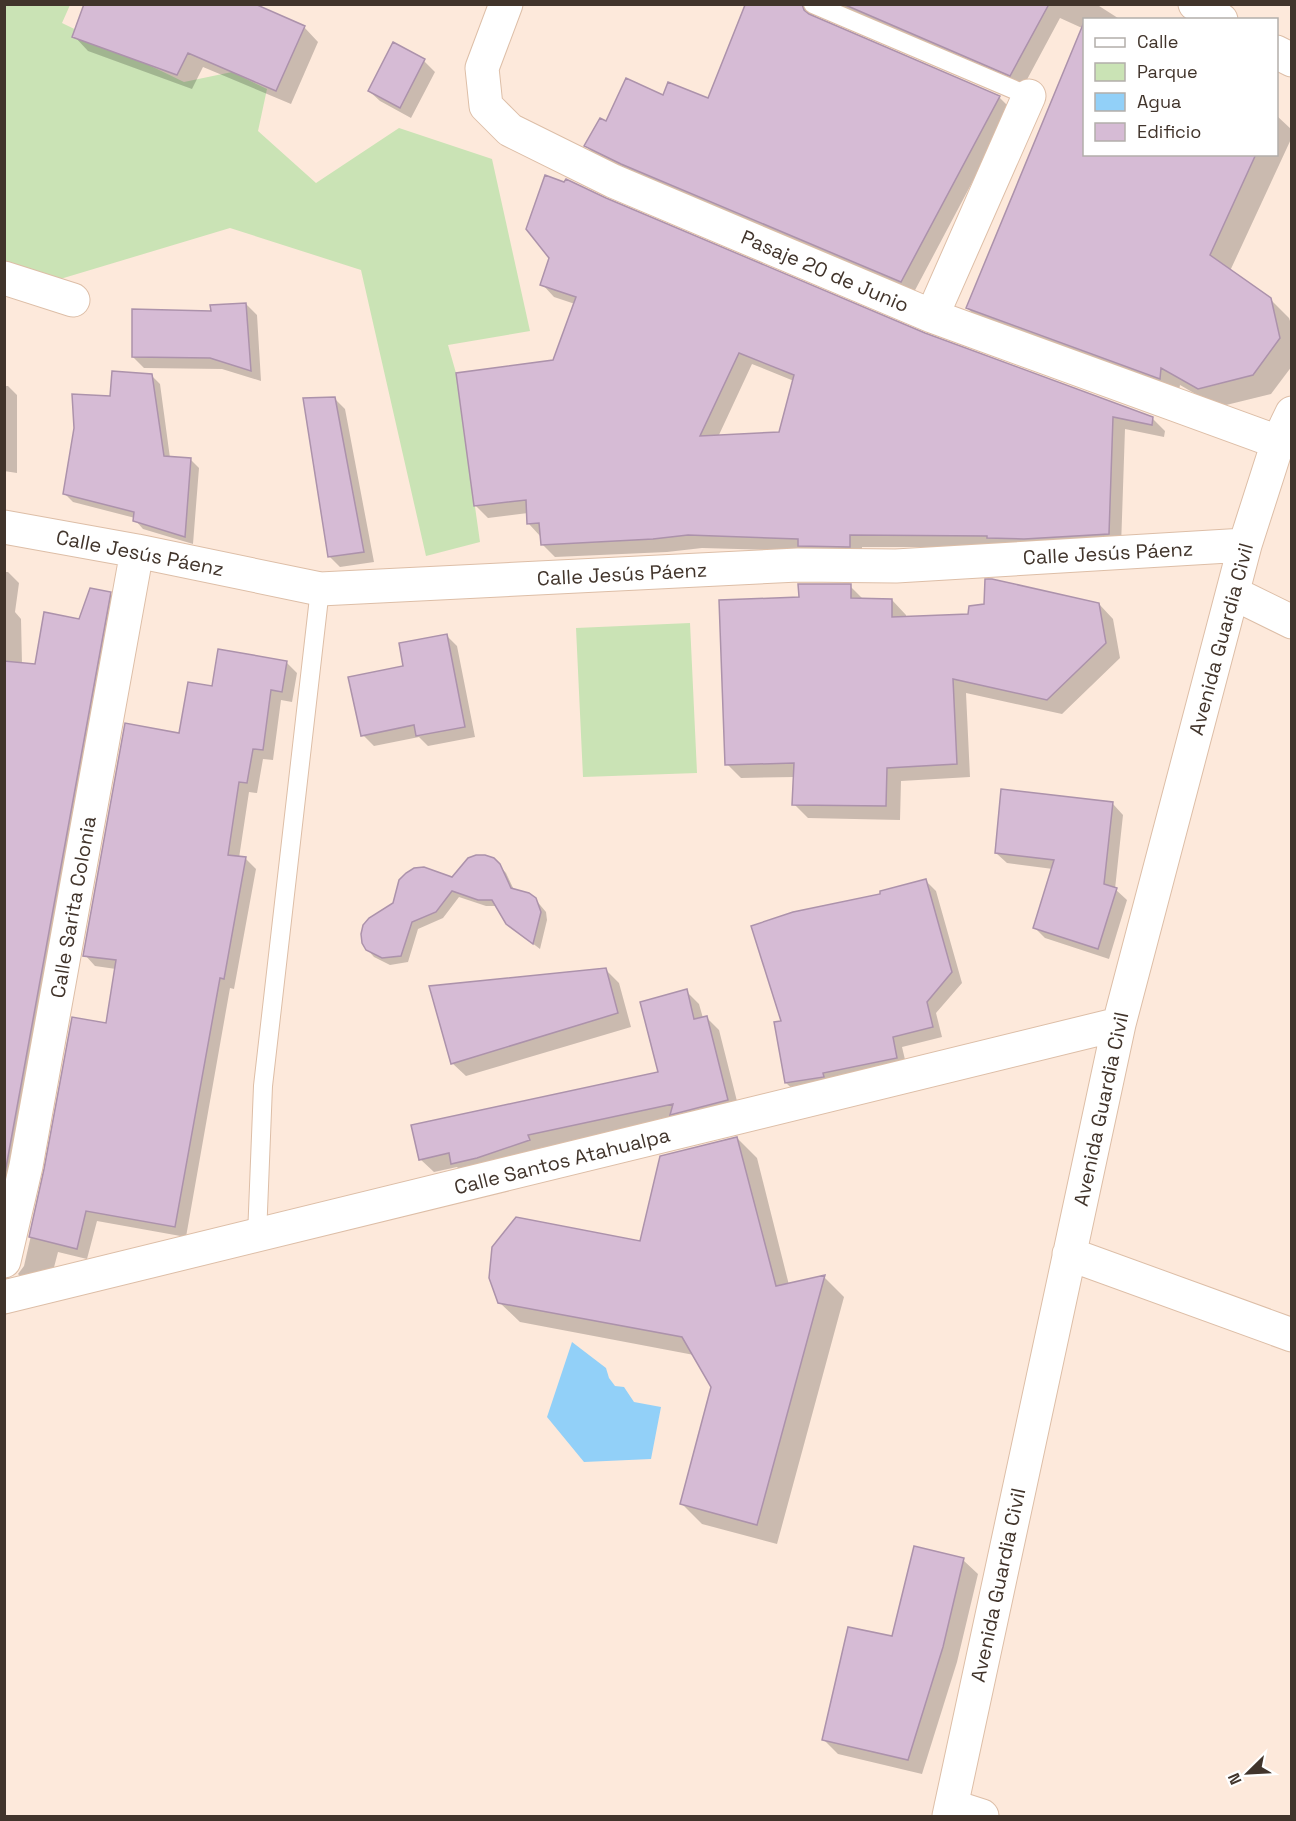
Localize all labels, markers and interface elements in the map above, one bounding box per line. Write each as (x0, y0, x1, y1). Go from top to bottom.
legend (1083, 18, 1278, 156)
text: Calle (1137, 30, 1178, 53)
text: Parque (1137, 60, 1198, 83)
text: Agua (1137, 90, 1181, 113)
text: Edificio (1137, 120, 1201, 143)
street label: Pasaje 20 de Junio (737, 224, 913, 318)
street label: Calle Jesús Páenz (54, 524, 226, 582)
street label: Calle Jesús Páenz (1022, 536, 1194, 570)
street label: Avenida Guardia Civil (1183, 540, 1259, 738)
street label: Calle Jesús Páenz (536, 557, 708, 591)
street label: Calle Sarita Colonia (44, 814, 102, 1000)
street label: Avenida Guardia Civil (1068, 1009, 1134, 1209)
street label: Calle Santos Atahualpa (451, 1122, 673, 1200)
street label: Avenida Guardia Civil (965, 1485, 1031, 1685)
north arrow (1218, 1743, 1278, 1803)
text: N (1223, 1770, 1247, 1788)

